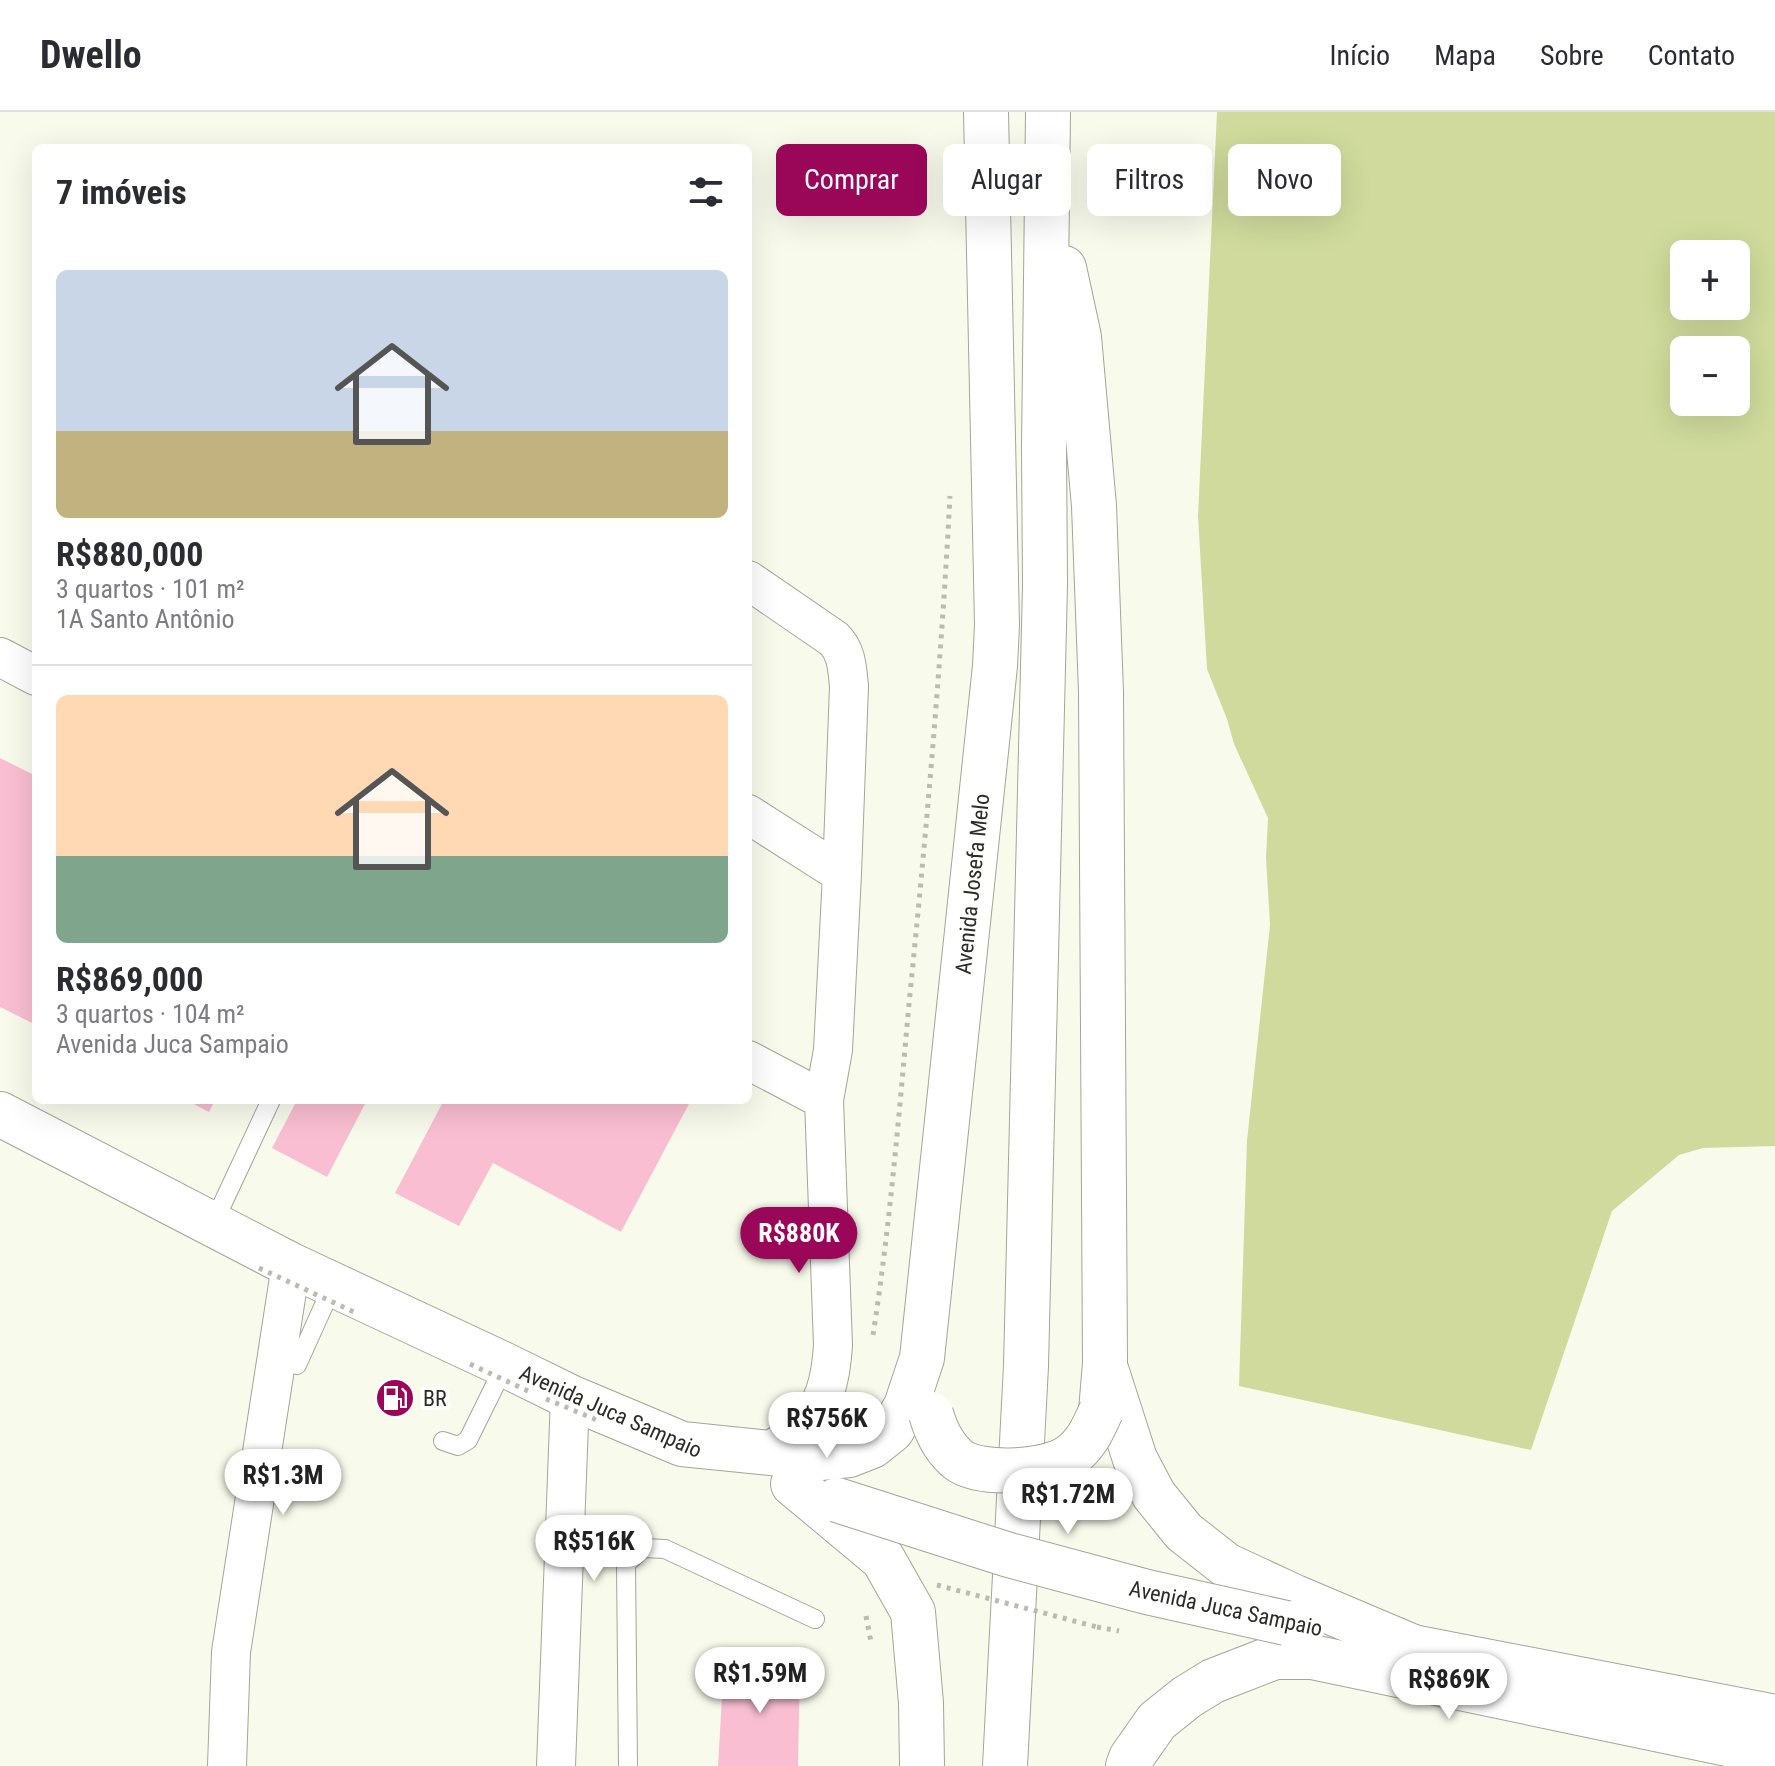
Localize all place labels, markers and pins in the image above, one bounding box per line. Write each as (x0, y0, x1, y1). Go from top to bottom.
pin: R$880K (734, 1207, 864, 1275)
fuel station icon: BR (374, 1377, 416, 1419)
place label: BR (423, 1386, 447, 1411)
pin: R$756K (762, 1392, 892, 1460)
pin: R$1.3M (218, 1449, 348, 1517)
pin: R$1.72M (994, 1468, 1142, 1536)
pin: R$516K (529, 1515, 659, 1583)
pin: R$1.59M (686, 1647, 834, 1715)
pin: R$869K (1384, 1653, 1514, 1721)

